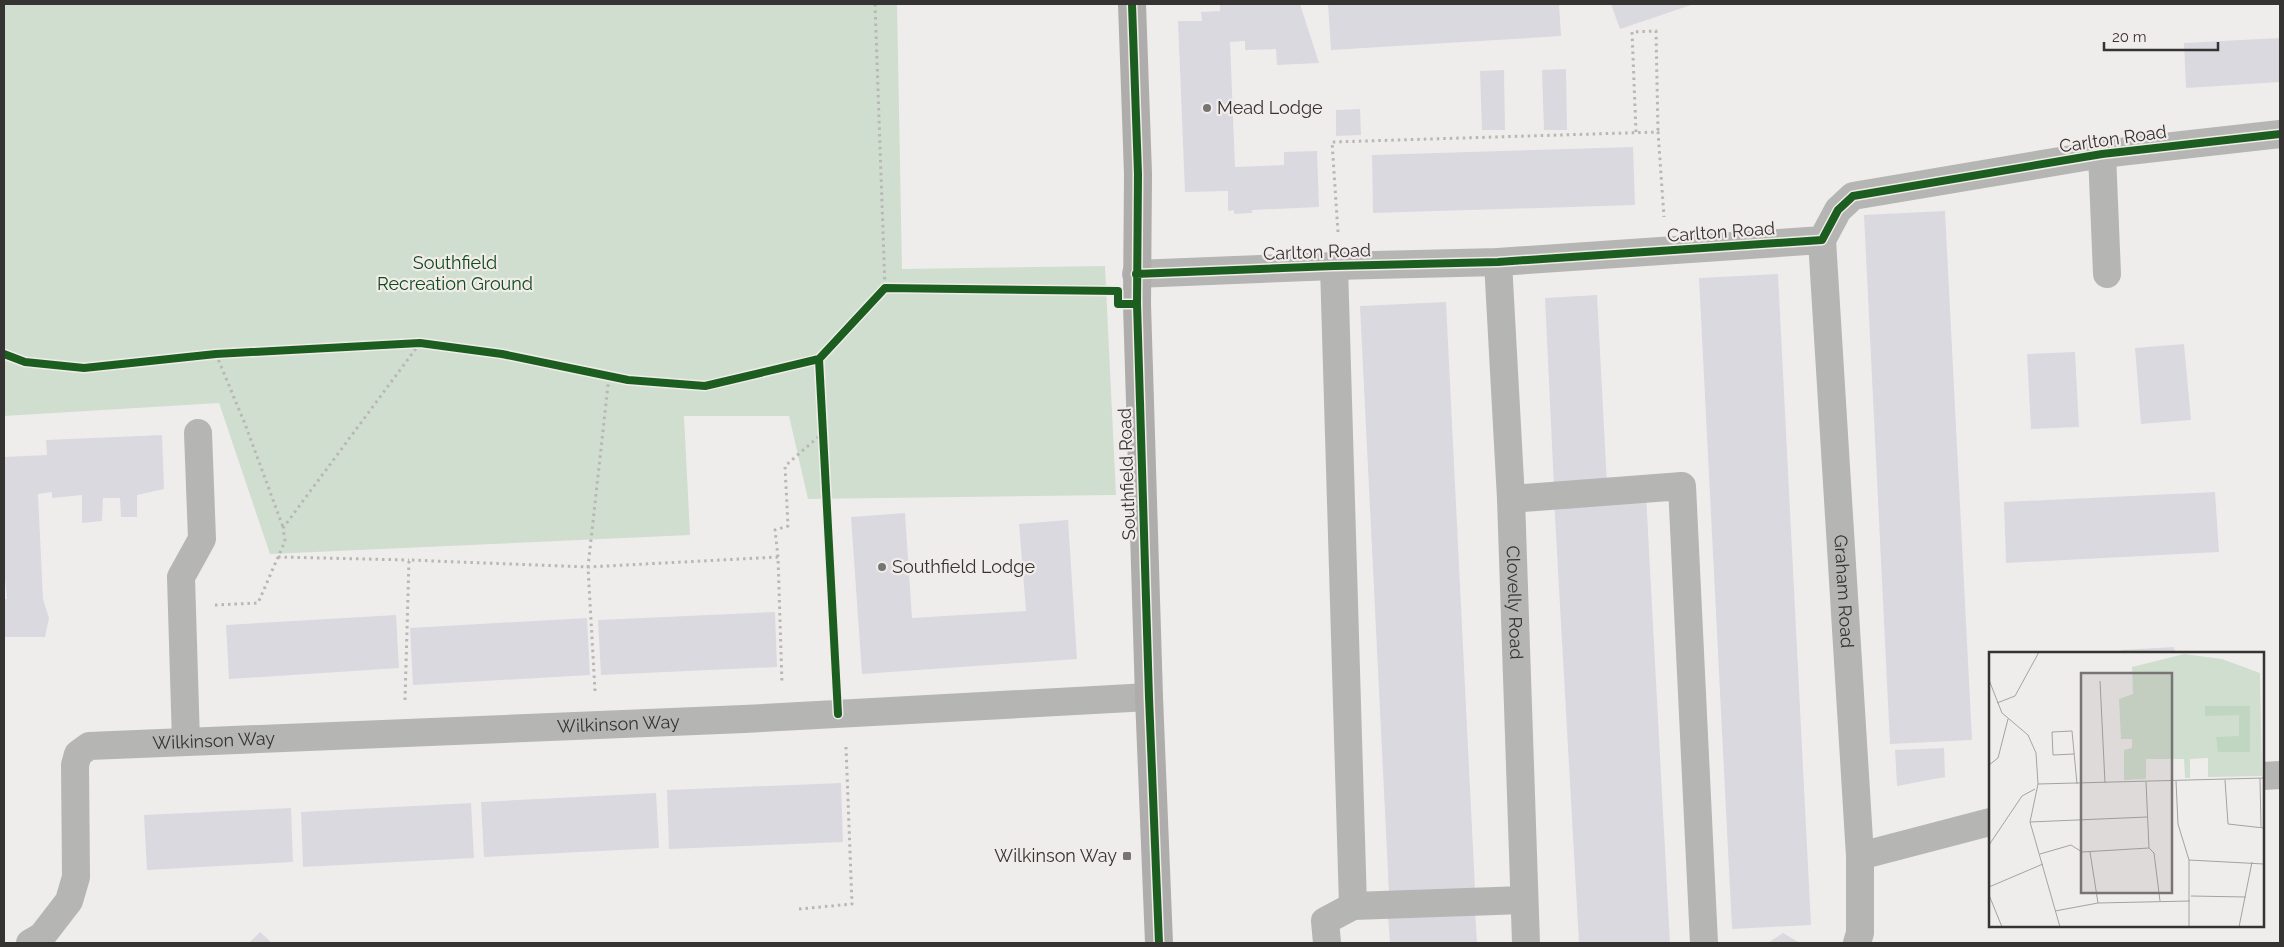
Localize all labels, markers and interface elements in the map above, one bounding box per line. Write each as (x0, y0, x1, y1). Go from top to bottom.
scale bar (2104, 20, 2218, 52)
text: 20 m (2112, 28, 2147, 46)
place label: Mead Lodge (1217, 97, 1323, 118)
marker: Mead Lodge (1201, 102, 1213, 114)
street label: Carlton Road (2058, 121, 2168, 156)
street label: Carlton Road (1666, 217, 1776, 246)
street label: Carlton Road (1263, 239, 1371, 264)
park label: Southfield Recreation Ground (377, 252, 533, 294)
street label: Southfield Road (1114, 408, 1139, 540)
street label: Graham Road (1830, 534, 1858, 649)
street label: Clovelly Road (1503, 545, 1527, 660)
place label: Southfield Lodge (892, 556, 1035, 577)
marker: Southfield Lodge (876, 561, 888, 573)
inset map (1989, 652, 2264, 927)
street label: Wilkinson Way (557, 711, 680, 737)
street label: Wilkinson Way (152, 727, 276, 753)
place label: Wilkinson Way (994, 845, 1117, 866)
marker: Wilkinson Way (1121, 850, 1133, 862)

